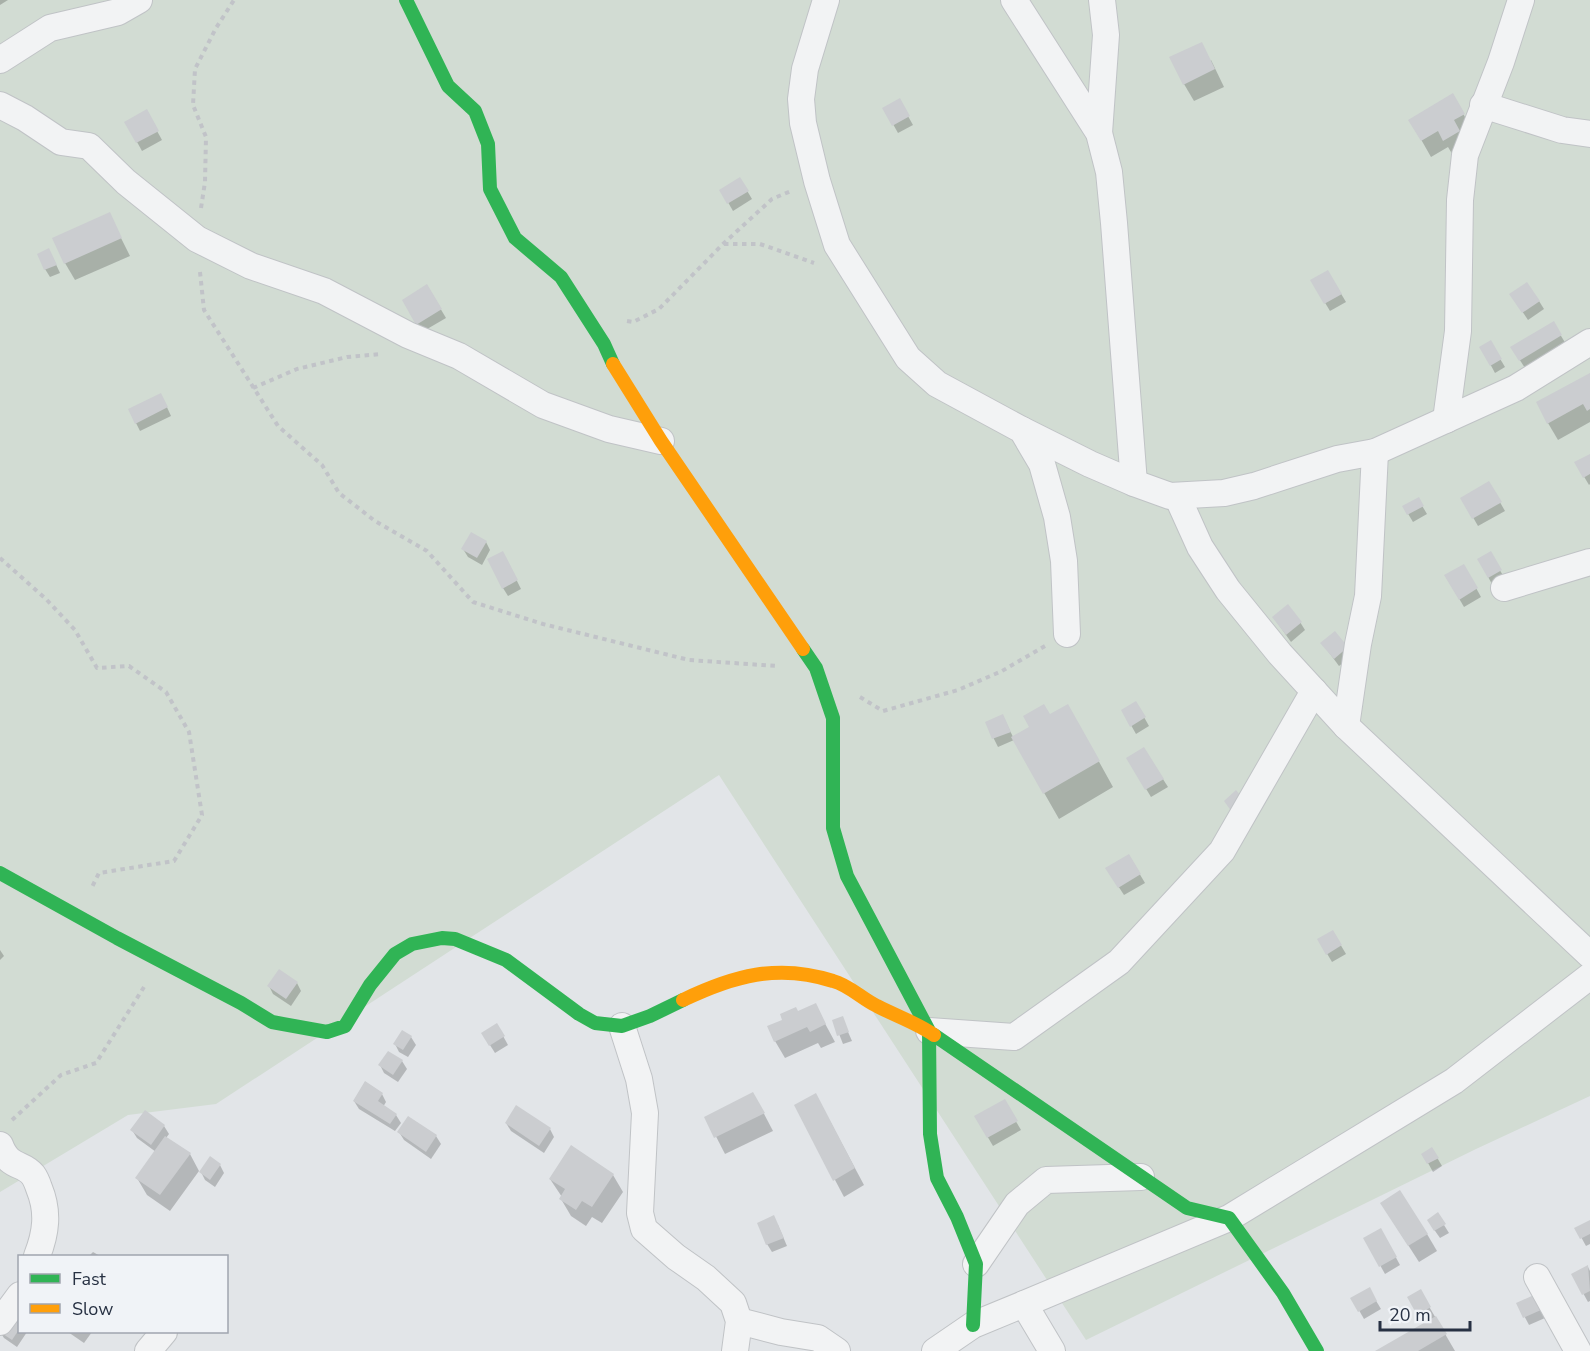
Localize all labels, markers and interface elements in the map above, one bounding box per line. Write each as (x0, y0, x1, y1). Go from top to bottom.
legend (18, 1255, 228, 1333)
text: Fast (72, 1267, 107, 1291)
scale bar (1380, 1294, 1470, 1332)
text: Slow (72, 1297, 113, 1321)
text: 20 m (1389, 1303, 1431, 1327)

